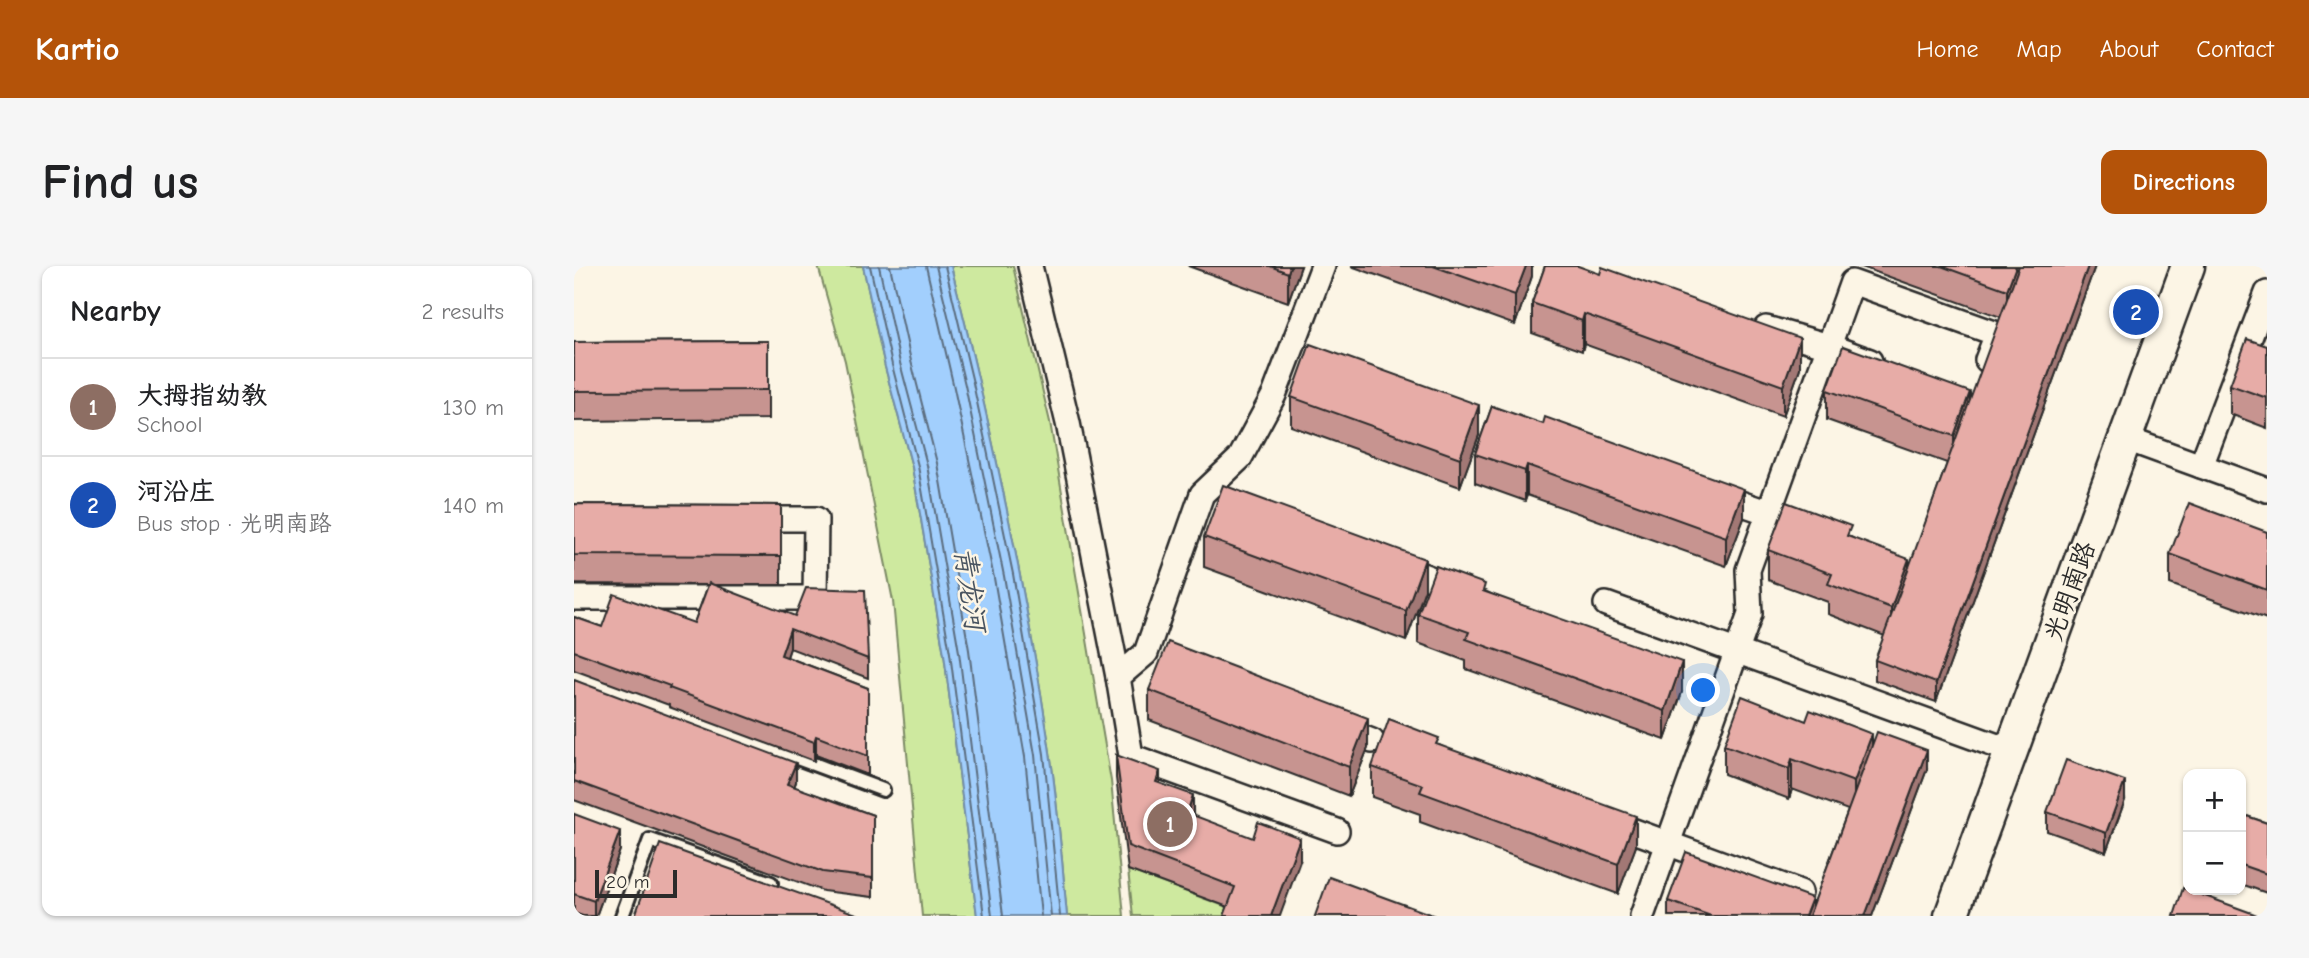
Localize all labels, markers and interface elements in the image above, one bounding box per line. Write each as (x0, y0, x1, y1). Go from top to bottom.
text: Kartio (35, 30, 120, 68)
text: Home (1917, 35, 1978, 63)
text: Map (2016, 35, 2062, 63)
text: About (2100, 35, 2158, 63)
text: Contact (2196, 35, 2274, 63)
button: Directions (2101, 150, 2267, 214)
text: Find us (42, 154, 198, 210)
pin: 2 (2113, 286, 2159, 338)
text: Nearby (70, 294, 161, 329)
text: 2 results (422, 298, 504, 325)
text: 大拇指幼教 (137, 381, 267, 411)
text: 1 (88, 394, 98, 421)
text: 130 m (443, 394, 504, 421)
text: School (137, 411, 202, 438)
text: 河沿庄 (137, 477, 215, 507)
text: 2 (87, 492, 99, 519)
text: 140 m (443, 492, 504, 519)
text: Bus stop · 光明南路 (137, 510, 332, 537)
street label: 光明南路 (2038, 537, 2102, 645)
water label: 青龙河 (948, 545, 992, 637)
your location (1686, 673, 1720, 707)
map controls (2183, 769, 2246, 895)
button: + (2183, 769, 2246, 832)
pin: 1 (1147, 798, 1193, 850)
button: − (2183, 832, 2246, 895)
scale bar (595, 867, 677, 899)
text: 20 m (606, 871, 650, 893)

